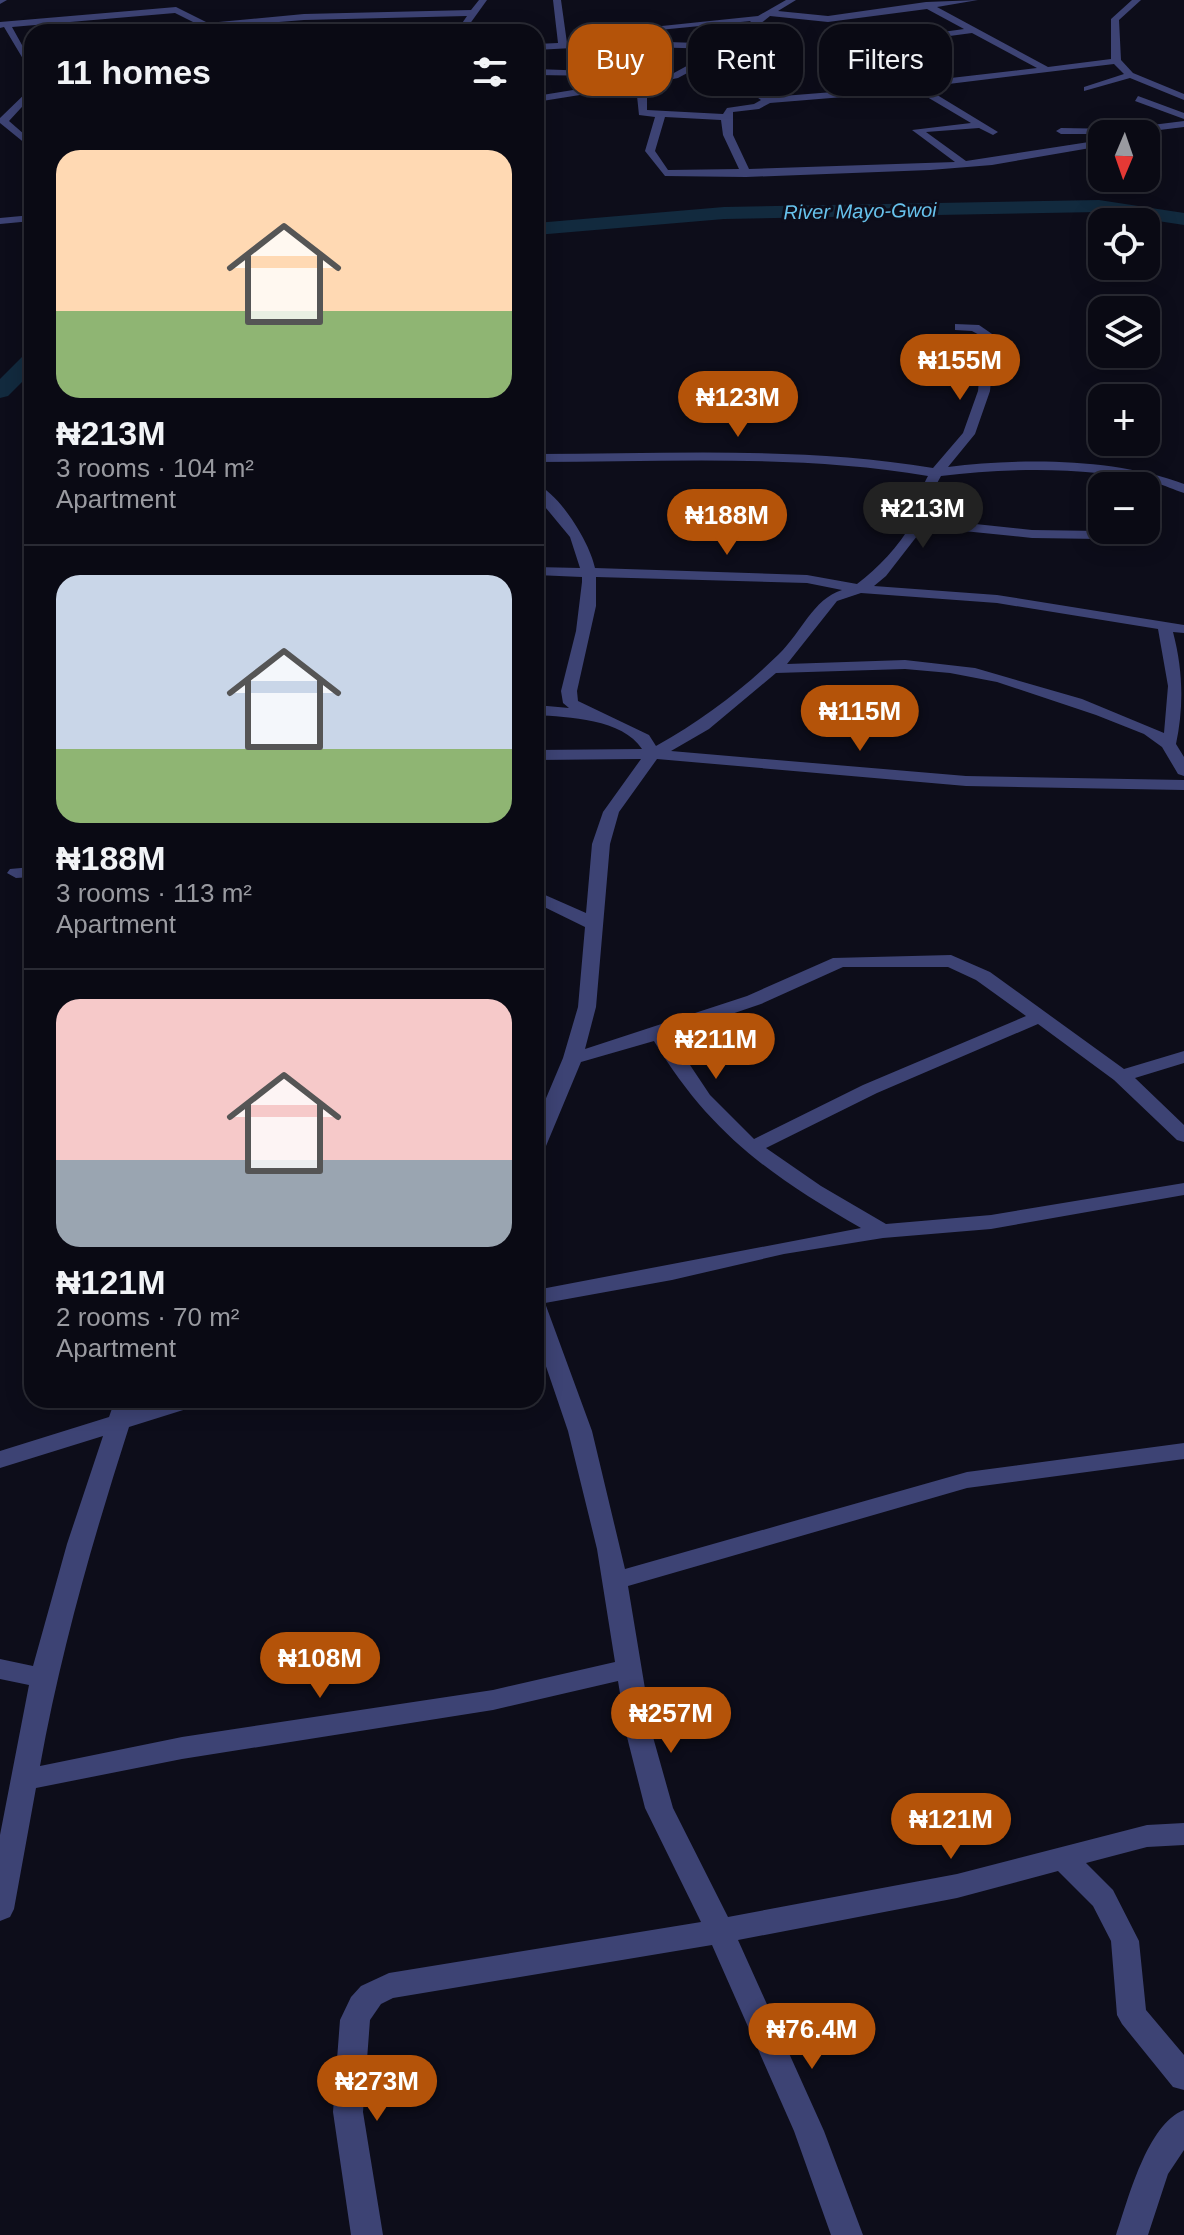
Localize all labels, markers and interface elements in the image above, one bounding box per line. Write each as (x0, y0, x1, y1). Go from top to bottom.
chip: Buy (568, 24, 672, 96)
chip: Rent (688, 24, 803, 96)
chip: Filters (819, 24, 952, 96)
icon: filters (468, 50, 512, 94)
text: 11 homes (56, 53, 211, 91)
north arrow (1088, 120, 1160, 192)
map controls (1088, 120, 1160, 544)
water label: River Mayo-Gwoi (783, 199, 937, 223)
icon: home (212, 202, 356, 346)
button: locate (1088, 208, 1160, 280)
button: layers (1088, 296, 1160, 368)
pin: ₦155M (904, 334, 1016, 402)
text: ₦155M (918, 345, 1002, 375)
pin: ₦123M (682, 371, 794, 439)
text: ₦123M (696, 382, 780, 412)
button: + (1088, 384, 1160, 456)
text: ₦213M (56, 414, 166, 452)
text: 3 rooms · 104 m² (56, 453, 254, 483)
button: − (1088, 472, 1160, 544)
pin: ₦213M (867, 482, 979, 550)
text: Apartment (56, 484, 176, 514)
pin: ₦188M (671, 489, 783, 557)
text: ₦213M (881, 493, 965, 523)
text: ₦188M (685, 500, 769, 530)
icon: home (212, 627, 356, 771)
pin: ₦115M (804, 685, 916, 753)
text: ₦115M (819, 696, 901, 726)
text: ₦188M (56, 839, 166, 877)
text: 3 rooms · 113 m² (56, 878, 252, 908)
text: Apartment (56, 909, 176, 939)
pin: ₦211M (660, 1013, 772, 1081)
text: ₦211M (675, 1024, 757, 1054)
icon: home (212, 1051, 356, 1195)
text: ₦121M (56, 1263, 166, 1301)
text: 2 rooms · 70 m² (56, 1302, 240, 1332)
text: Apartment (56, 1333, 176, 1363)
pin: ₦108M (264, 1632, 376, 1700)
text: ₦108M (278, 1643, 362, 1673)
pin: ₦257M (615, 1687, 727, 1755)
text: ₦257M (629, 1698, 713, 1728)
pin: ₦121M (895, 1793, 1007, 1861)
text: ₦121M (909, 1804, 993, 1834)
pin: ₦76.4M (747, 2003, 877, 2071)
text: ₦76.4M (766, 2014, 858, 2044)
pin: ₦273M (321, 2055, 433, 2123)
text: ₦273M (335, 2066, 419, 2096)

